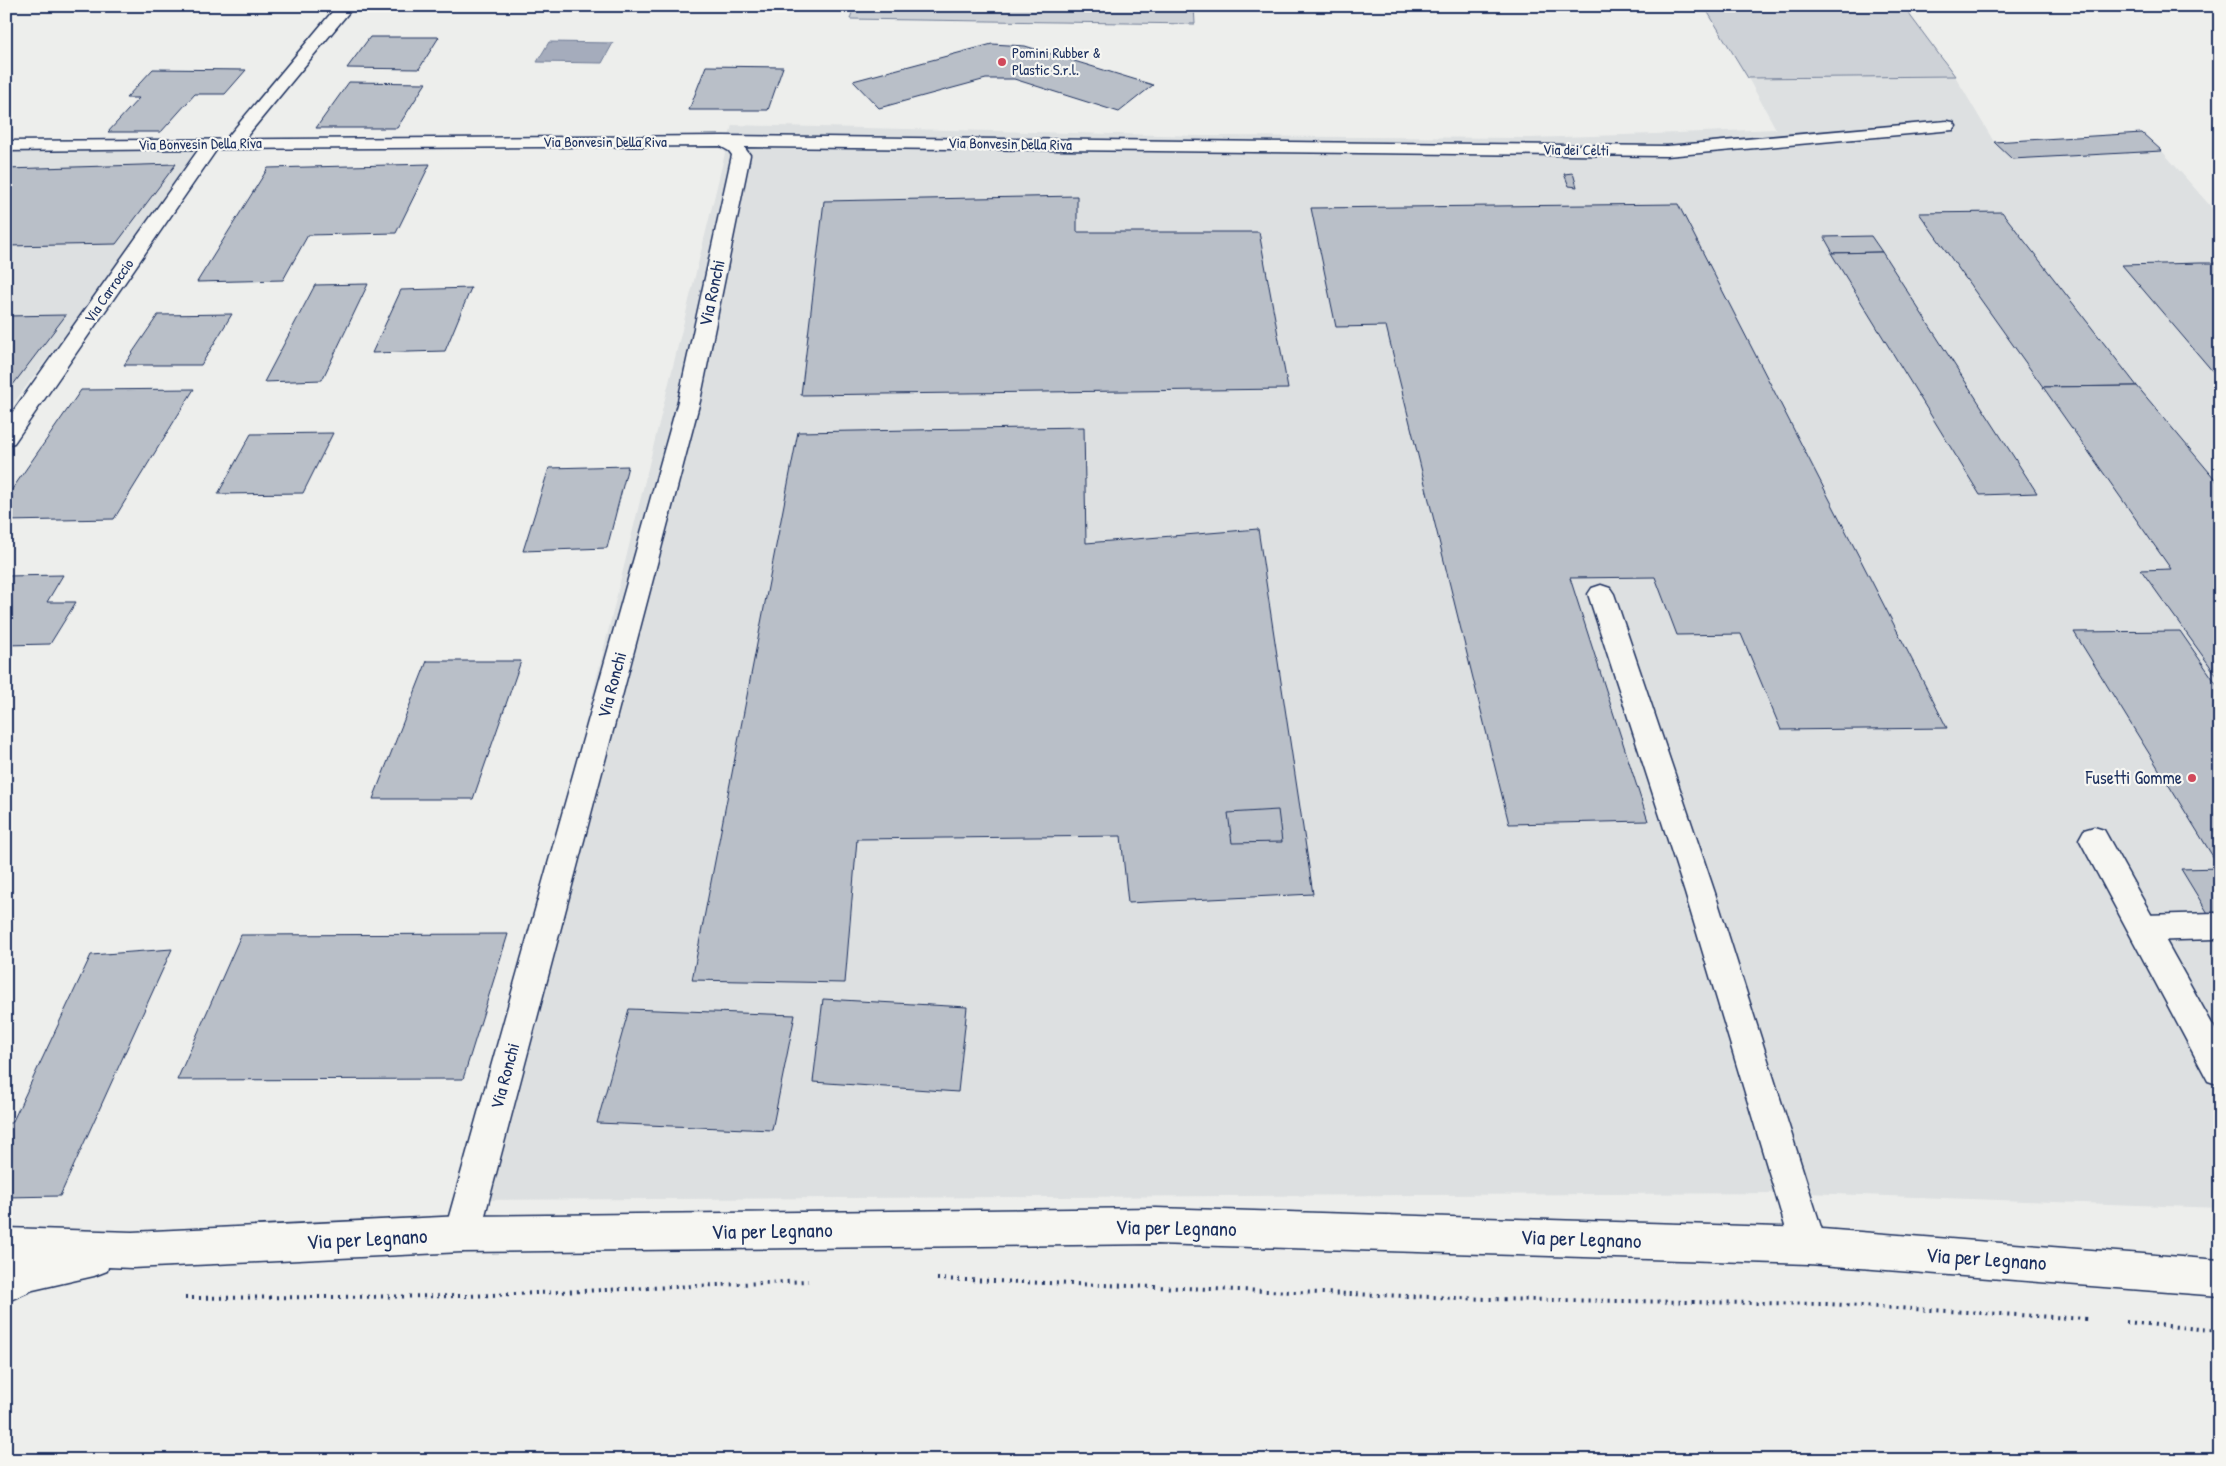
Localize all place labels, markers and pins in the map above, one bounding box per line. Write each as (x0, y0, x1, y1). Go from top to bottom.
place label: Pomini Rubber & Plastic S.r.l. (1012, 42, 1101, 80)
marker: Pomini Rubber & Plastic S.r.l. (996, 56, 1008, 68)
place label: Fusetti Gomme (2085, 765, 2182, 790)
marker: Fusetti Gomme (2186, 772, 2198, 784)

